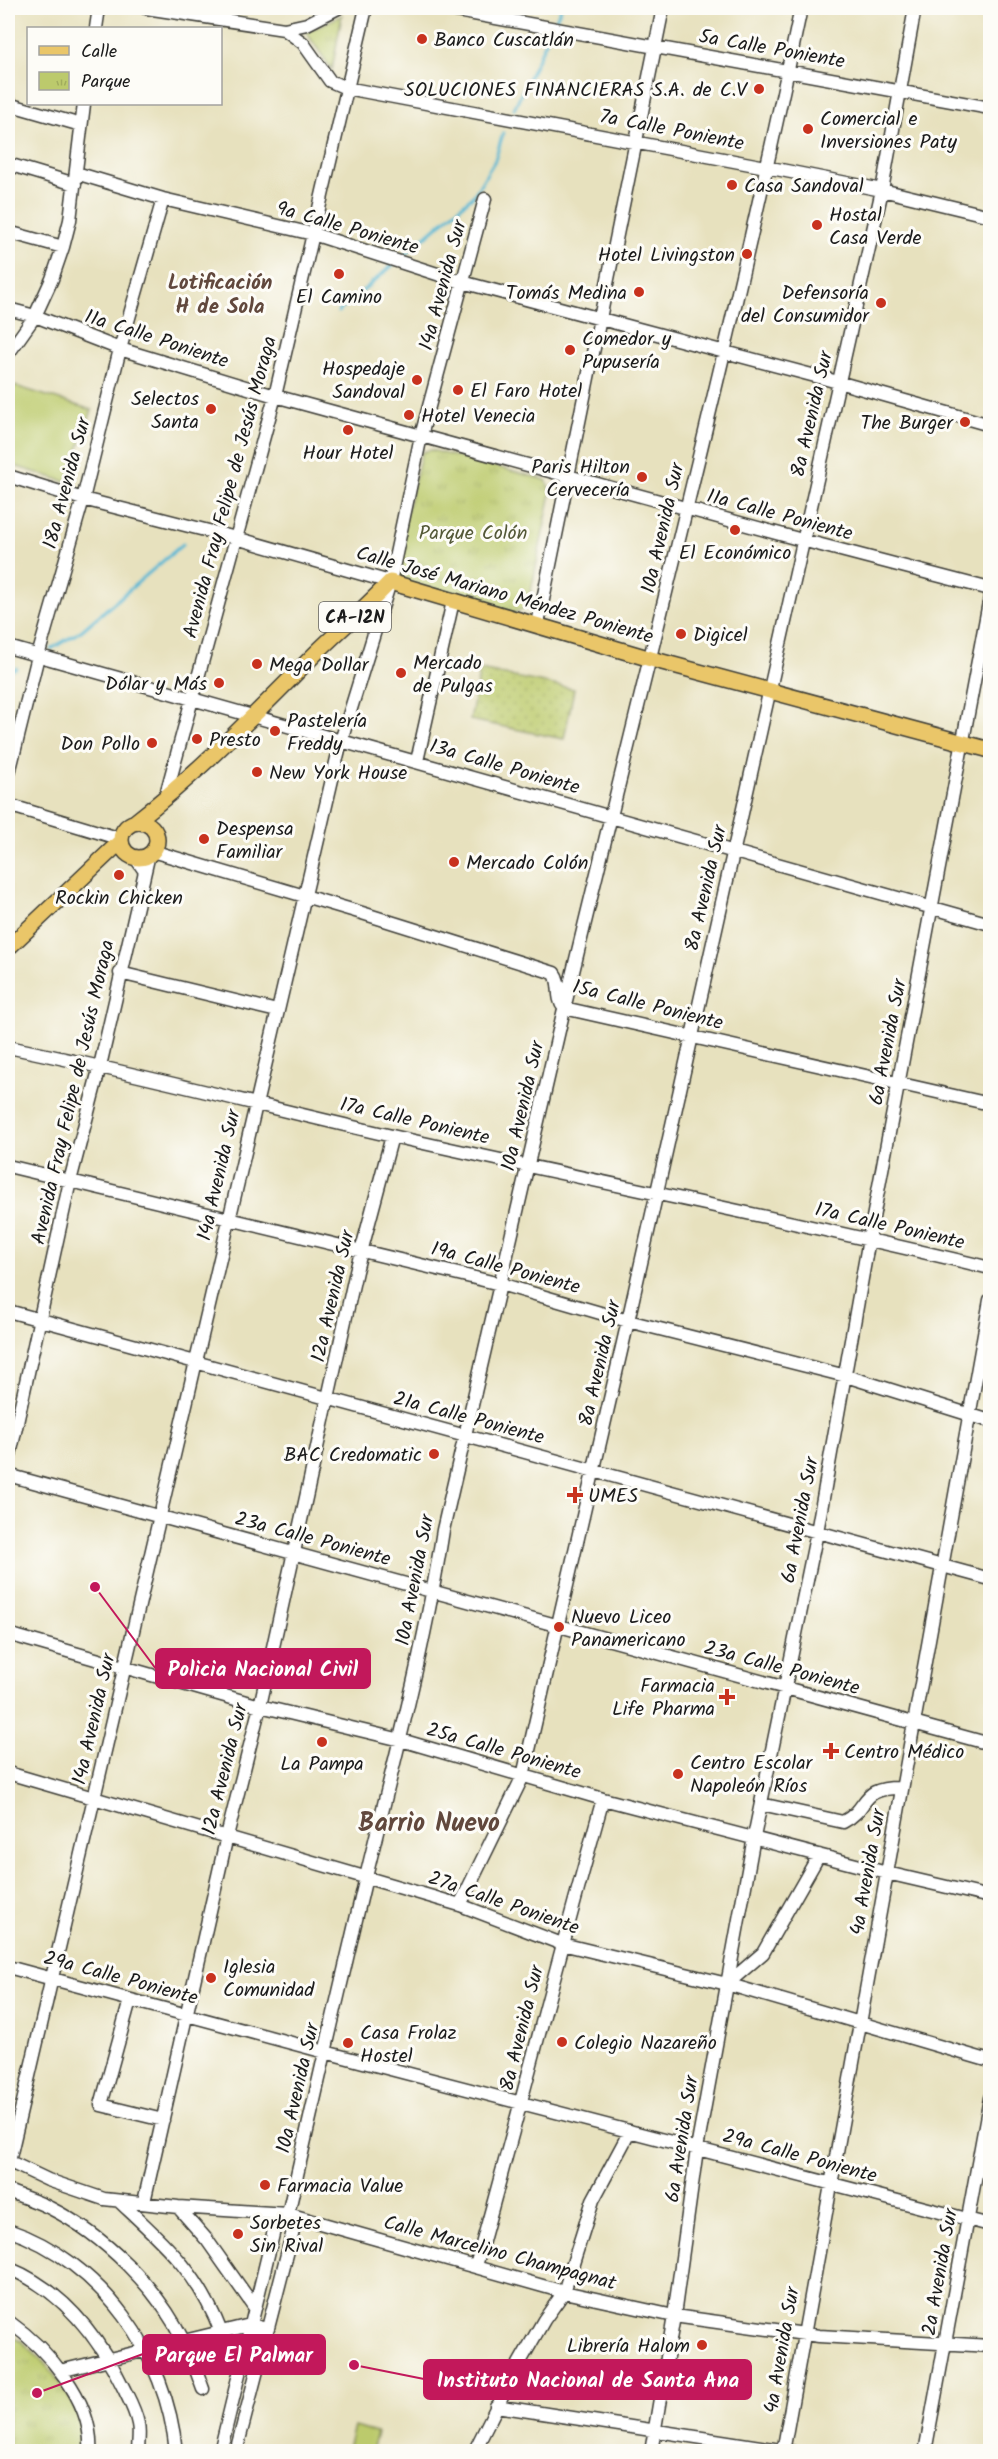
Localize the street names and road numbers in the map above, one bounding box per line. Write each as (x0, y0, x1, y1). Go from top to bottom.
street label: 5a Calle Poniente (696, 21, 847, 79)
street label: 7a Calle Poniente (597, 101, 747, 161)
street label: 9a Calle Poniente (272, 193, 423, 265)
street label: 14a Avenida Sur (411, 215, 477, 354)
street label: 11a Calle Poniente (80, 302, 233, 378)
street label: Avenida Fray Felipe de Jesús Moraga (175, 333, 287, 642)
street label: 8a Avenida Sur (783, 347, 843, 481)
street label: 18a Avenida Sur (35, 413, 101, 553)
street label: 10a Avenida Sur (633, 459, 695, 597)
street label: 11a Calle Poniente (703, 481, 856, 551)
street label: Calle José Mariano Méndez Poniente (352, 538, 657, 654)
road number: CA-12N (319, 602, 391, 632)
street label: 13a Calle Poniente (426, 731, 583, 805)
street label: 8a Avenida Sur (677, 821, 737, 955)
street label: Avenida Fray Felipe de Jesús Moraga (23, 937, 125, 1248)
street label: 15a Calle Poniente (569, 972, 726, 1040)
street label: 6a Avenida Sur (861, 975, 917, 1108)
street label: 10a Avenida Sur (493, 1037, 555, 1175)
street label: 17a Calle Poniente (336, 1089, 493, 1155)
street label: 14a Avenida Sur (189, 1105, 251, 1244)
street label: 17a Calle Poniente (811, 1194, 968, 1260)
street label: 12a Avenida Sur (303, 1226, 365, 1366)
street label: 19a Calle Poniente (427, 1234, 584, 1304)
street label: 8a Avenida Sur (571, 1296, 631, 1430)
street label: 21a Calle Poniente (389, 1383, 548, 1454)
street label: 6a Avenida Sur (773, 1453, 829, 1586)
street label: 23a Calle Poniente (231, 1504, 394, 1576)
street label: 10a Avenida Sur (388, 1511, 445, 1649)
street label: 23a Calle Poniente (700, 1633, 863, 1705)
street label: 14a Avenida Sur (64, 1649, 126, 1788)
street label: 12a Avenida Sur (194, 1699, 258, 1839)
street label: 25a Calle Poniente (422, 1715, 585, 1789)
street label: 4a Avenida Sur (842, 1805, 896, 1938)
street label: 27a Calle Poniente (423, 1863, 583, 1945)
street label: 29a Calle Poniente (40, 1943, 201, 2015)
street label: 8a Avenida Sur (492, 1961, 554, 2095)
street label: 10a Avenida Sur (268, 2019, 330, 2157)
street label: 6a Avenida Sur (657, 2072, 709, 2205)
street label: 29a Calle Poniente (719, 2121, 880, 2193)
street label: 2a Avenida Sur (914, 2205, 968, 2338)
street label: Calle Marcelino Champagnat (380, 2207, 620, 2300)
street label: 4a Avenida Sur (756, 2283, 810, 2416)

